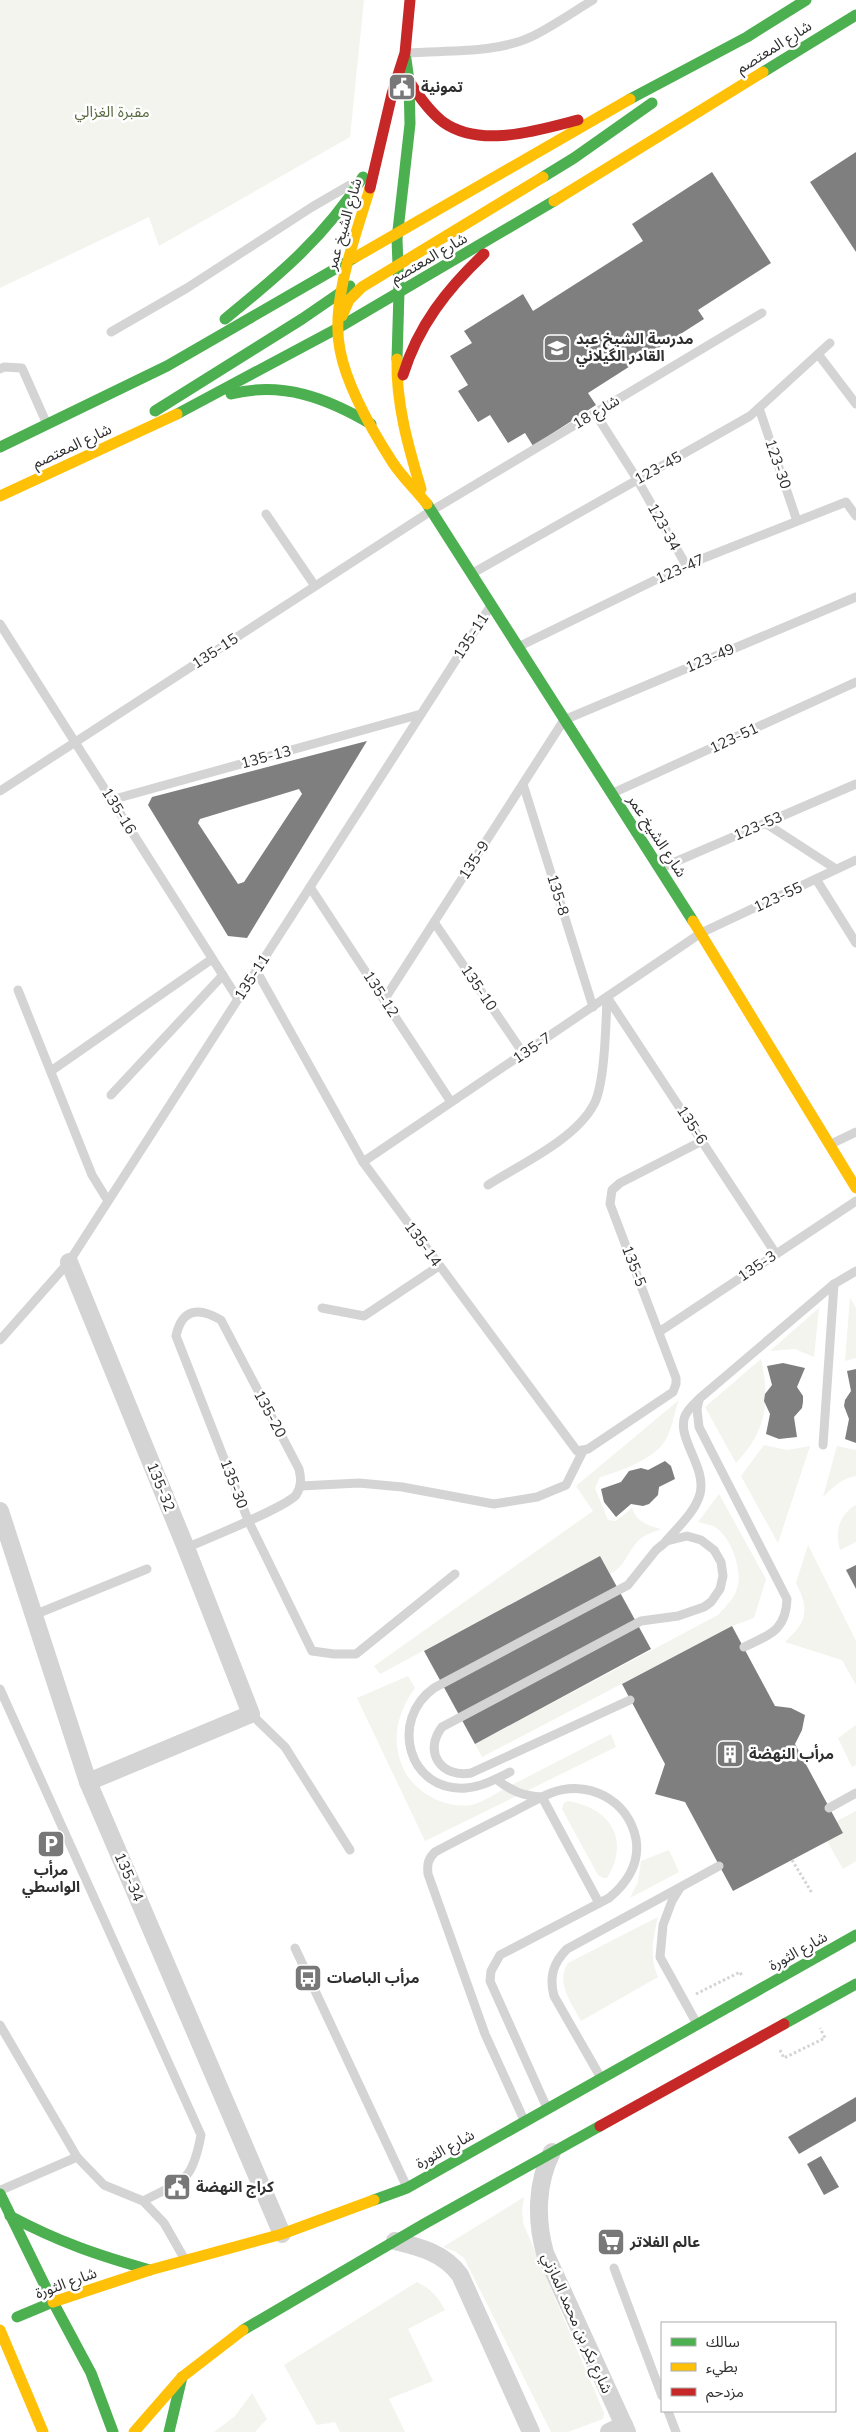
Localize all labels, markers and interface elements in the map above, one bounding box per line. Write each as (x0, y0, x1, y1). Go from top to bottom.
street label: شارع المعتصم (733, 16, 817, 80)
public building icon: تمونية (387, 72, 417, 102)
place label: تمونية (421, 77, 463, 97)
park label: مقبرة الغزالي (74, 102, 150, 123)
street label: شارع الشيخ عمر (321, 176, 369, 274)
street label: شارع المعتصم (387, 228, 472, 290)
place label: مدرسة الشيخ عبد القادر الگيلاني (576, 329, 693, 367)
school or university icon: مدرسة الشيخ عبد القادر الگيلاني (542, 333, 572, 363)
street label: شارع 18 (569, 390, 624, 435)
street label: شارع المعتصم (29, 419, 116, 475)
street label: 123-30 (760, 436, 796, 492)
street label: 123-45 (631, 447, 685, 489)
street label: 123-34 (643, 500, 685, 554)
street label: 123-47 (652, 549, 708, 589)
street label: 135-11 (449, 609, 493, 663)
street label: 135-15 (188, 629, 242, 673)
street label: 123-49 (682, 639, 738, 677)
street label: 123-51 (706, 718, 762, 758)
street label: 135-13 (239, 741, 293, 773)
street label: 135-16 (97, 784, 141, 838)
street label: شارع الشيخ عمر (621, 790, 691, 882)
street label: 123-53 (730, 807, 786, 845)
street label: 135-9 (454, 837, 494, 883)
street label: 135-8 (542, 872, 574, 918)
street label: 123-55 (750, 877, 806, 917)
street label: 135-11 (230, 950, 274, 1004)
street label: 135-10 (456, 961, 502, 1015)
street label: 135-12 (359, 967, 403, 1021)
street label: 135-7 (509, 1028, 555, 1068)
street label: 135-6 (672, 1102, 712, 1148)
street label: 135-14 (400, 1217, 446, 1271)
street label: 135-5 (617, 1243, 651, 1289)
street label: 135-3 (734, 1246, 780, 1286)
street label: 135-20 (249, 1387, 291, 1441)
street label: 135-30 (215, 1456, 253, 1512)
street label: 135-32 (142, 1459, 180, 1515)
building icon: مرأب النهضة (715, 1739, 745, 1769)
place label: مرأب النهضة (749, 1744, 834, 1764)
parking icon: مرأب الواسطي (36, 1829, 66, 1859)
street label: 135-34 (110, 1849, 148, 1905)
place label: مرأب الواسطي (22, 1860, 80, 1898)
street label: شارع الثورة (765, 1927, 832, 1977)
bus stop icon: مرأب الباصات (293, 1963, 323, 1993)
place label: مرأب الباصات (327, 1968, 419, 1988)
street label: شارع الثورة (412, 2125, 479, 2175)
public building icon: كراج النهضة (162, 2172, 192, 2202)
place label: كراج النهضة (196, 2177, 274, 2198)
supermarket icon: عالم الفلاتر (596, 2227, 626, 2257)
place label: عالم الفلاتر (629, 2232, 700, 2253)
street label: شارع بكر بن محمد المازني (535, 2250, 617, 2398)
street label: شارع الثورة (32, 2263, 100, 2305)
legend (661, 2322, 836, 2412)
text: سالك (706, 2332, 740, 2352)
text: بطيء (706, 2357, 738, 2378)
text: مزدحم (706, 2382, 744, 2403)

